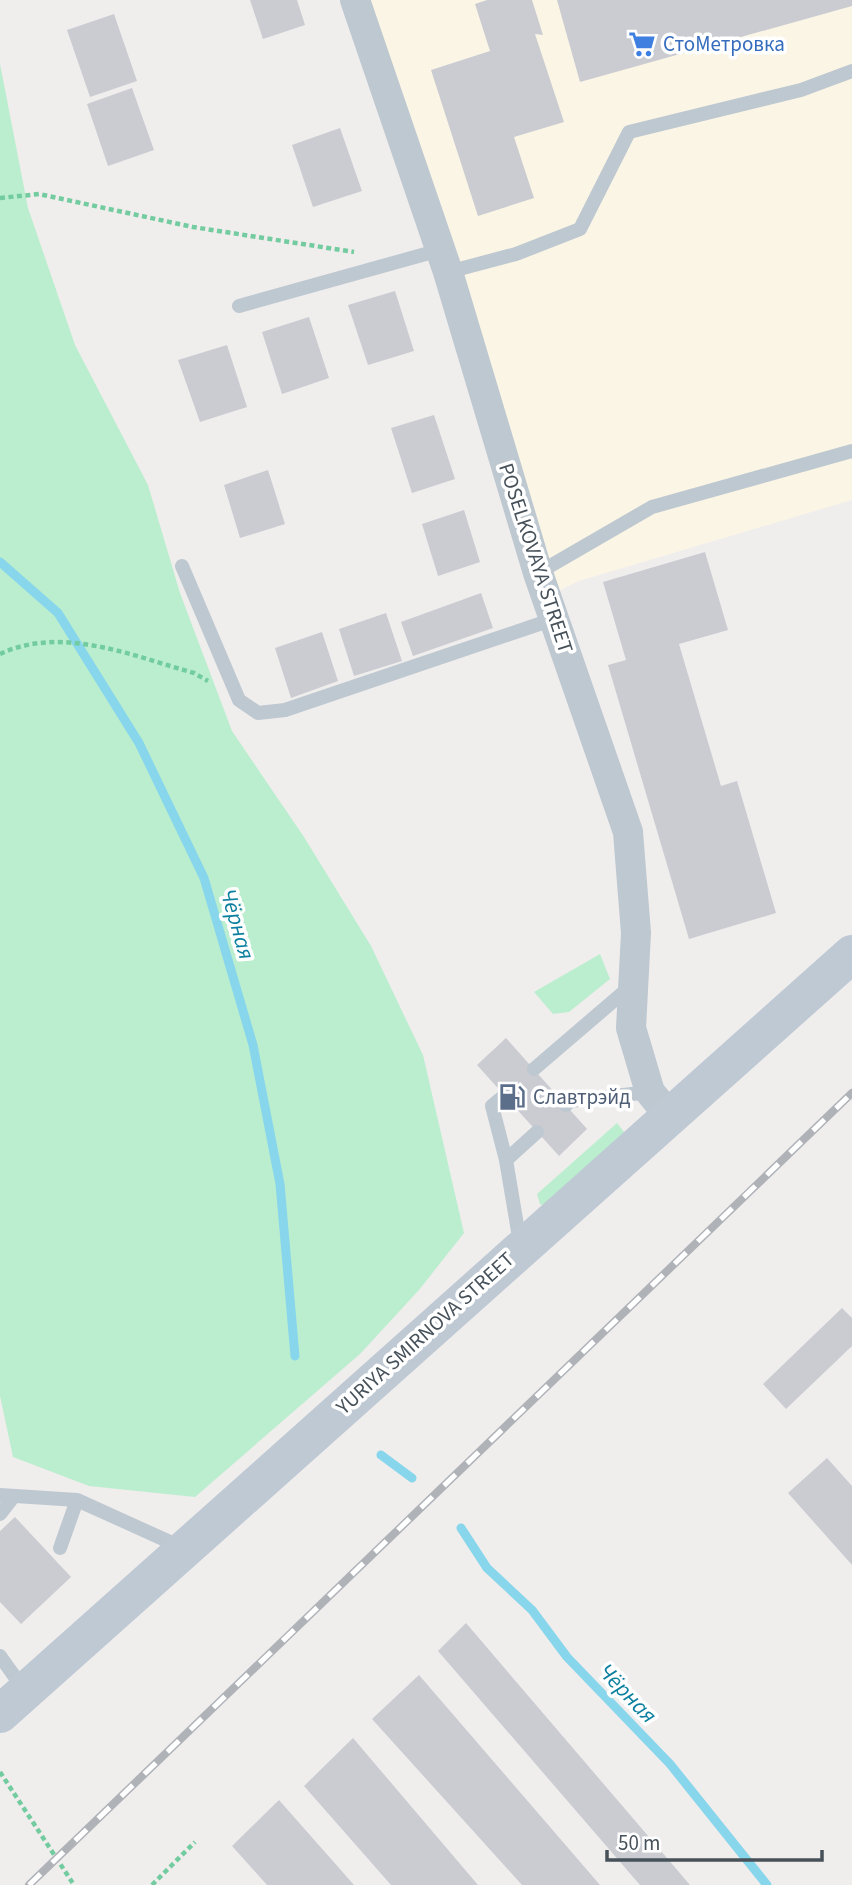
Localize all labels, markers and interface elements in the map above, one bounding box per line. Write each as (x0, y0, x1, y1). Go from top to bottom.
supermarket icon: СтоМетровка (627, 29, 657, 59)
place label: СтоМетровка (663, 29, 785, 59)
street label: POSELKOVAYA STREET (491, 459, 581, 657)
water label: Чёрная (212, 885, 263, 963)
fuel station icon: Славтрэйд (497, 1082, 527, 1112)
place label: Славтрэйд (533, 1082, 630, 1112)
street label: YURIYA SMIRNOVA STREET (328, 1245, 521, 1422)
water label: Чёрная (591, 1656, 665, 1731)
scale bar (607, 1818, 822, 1862)
text: 50 m (618, 1828, 660, 1858)

